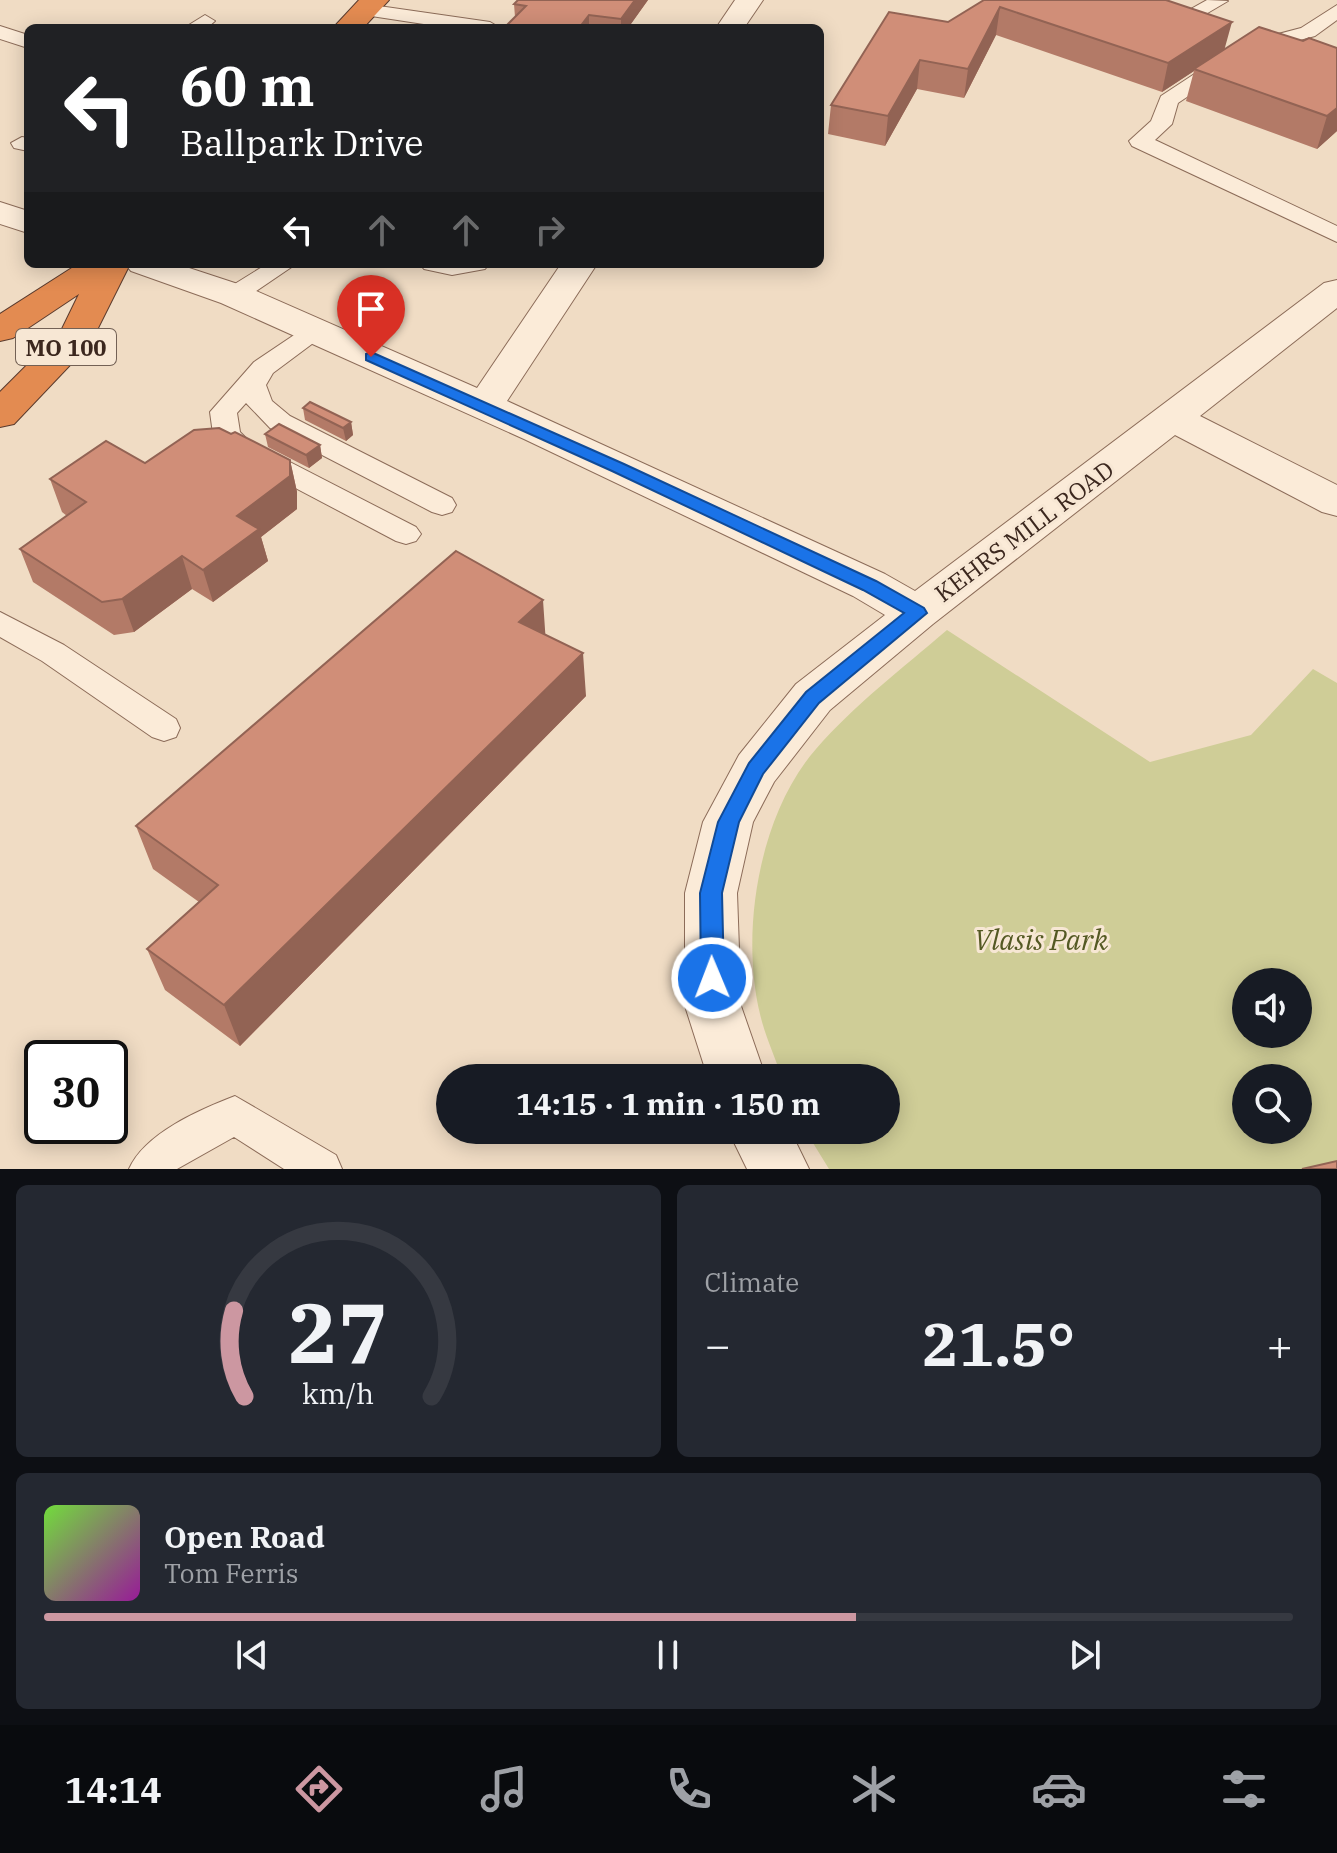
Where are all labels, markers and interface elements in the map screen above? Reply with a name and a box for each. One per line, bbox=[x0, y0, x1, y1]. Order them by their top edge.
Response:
text: 60 m bbox=[180, 49, 315, 121]
icon: left bbox=[48, 56, 152, 160]
text: Ballpark Drive bbox=[180, 119, 424, 166]
icon: left bbox=[276, 208, 320, 252]
icon: ahead bbox=[360, 208, 404, 252]
icon: ahead bbox=[444, 208, 488, 252]
icon: right bbox=[528, 208, 572, 252]
pin bbox=[337, 275, 405, 357]
icon: arrive bbox=[349, 287, 393, 331]
road number: MO 100 bbox=[16, 329, 116, 365]
street label: KEHRS MILL ROAD bbox=[928, 453, 1120, 609]
park label: Vlasis Park bbox=[974, 921, 1108, 958]
position arrow bbox=[670, 936, 754, 1020]
map controls bbox=[1232, 968, 1312, 1144]
button: sound bbox=[1232, 968, 1312, 1048]
speed limit sign: 30 bbox=[24, 1040, 128, 1144]
button: search bbox=[1232, 1064, 1312, 1144]
text: 14:15 · 1 min · 150 m bbox=[516, 1084, 820, 1123]
text: Climate bbox=[705, 1265, 799, 1299]
text: 27 bbox=[288, 1278, 388, 1386]
text: 21.5° bbox=[922, 1304, 1075, 1383]
text: − bbox=[705, 1316, 731, 1373]
text: + bbox=[1267, 1316, 1293, 1373]
text: km/h bbox=[302, 1375, 374, 1412]
text: Open Road bbox=[164, 1517, 325, 1556]
text: Tom Ferris bbox=[164, 1556, 298, 1590]
icon: previous bbox=[230, 1633, 274, 1677]
icon: pause bbox=[646, 1633, 690, 1677]
icon: next bbox=[1063, 1633, 1107, 1677]
icon: directions bbox=[291, 1761, 347, 1817]
icon: music bbox=[476, 1761, 532, 1817]
icon: phone bbox=[661, 1761, 717, 1817]
icon: climate bbox=[846, 1761, 902, 1817]
icon: car bbox=[1031, 1761, 1087, 1817]
icon: filters bbox=[1216, 1761, 1272, 1817]
text: 14:14 bbox=[65, 1766, 162, 1813]

